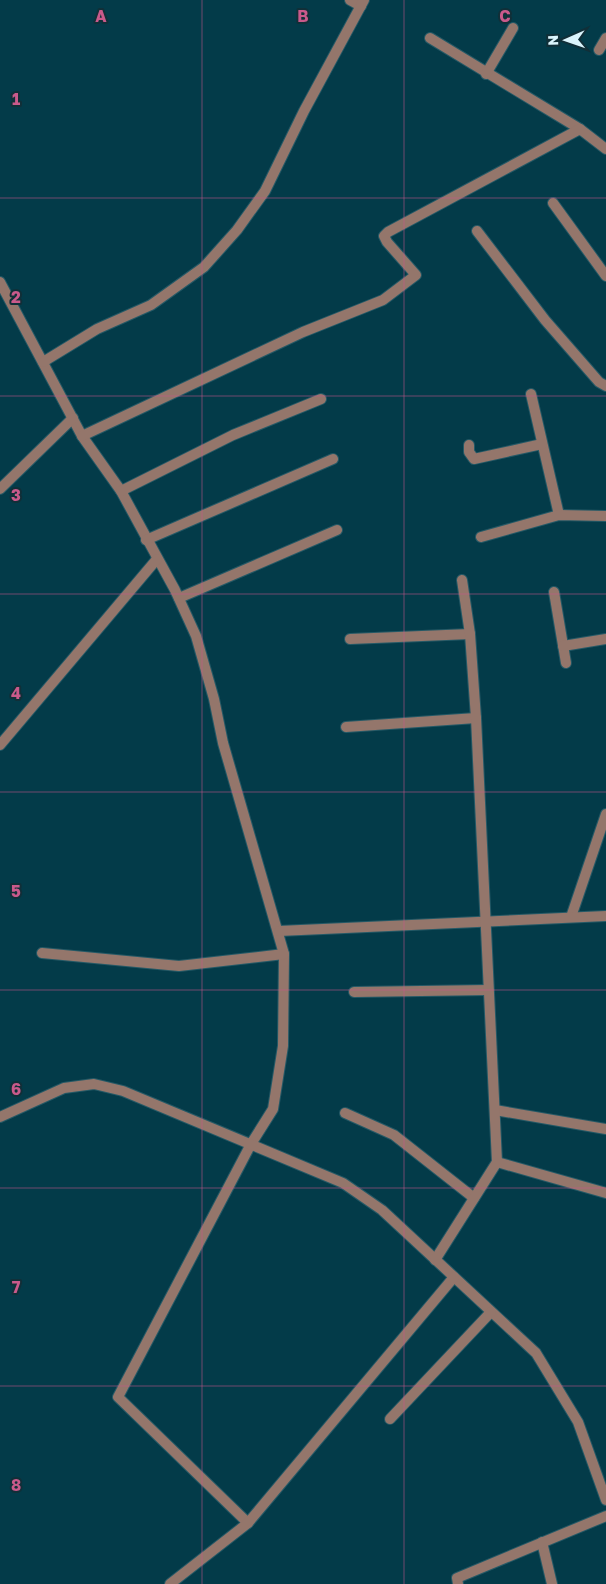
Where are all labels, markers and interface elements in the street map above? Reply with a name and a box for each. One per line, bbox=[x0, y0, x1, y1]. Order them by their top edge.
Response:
text: A bbox=[95, 6, 107, 26]
text: B bbox=[297, 6, 309, 26]
text: C bbox=[499, 6, 511, 26]
north arrow bbox=[541, 15, 591, 65]
text: N bbox=[544, 35, 561, 46]
text: 1 bbox=[12, 89, 20, 109]
text: 2 bbox=[11, 287, 21, 307]
text: 3 bbox=[11, 485, 21, 505]
text: 4 bbox=[11, 683, 21, 703]
text: 5 bbox=[11, 881, 21, 901]
text: 6 bbox=[11, 1079, 21, 1099]
text: 7 bbox=[12, 1277, 21, 1297]
text: 8 bbox=[11, 1475, 21, 1495]

